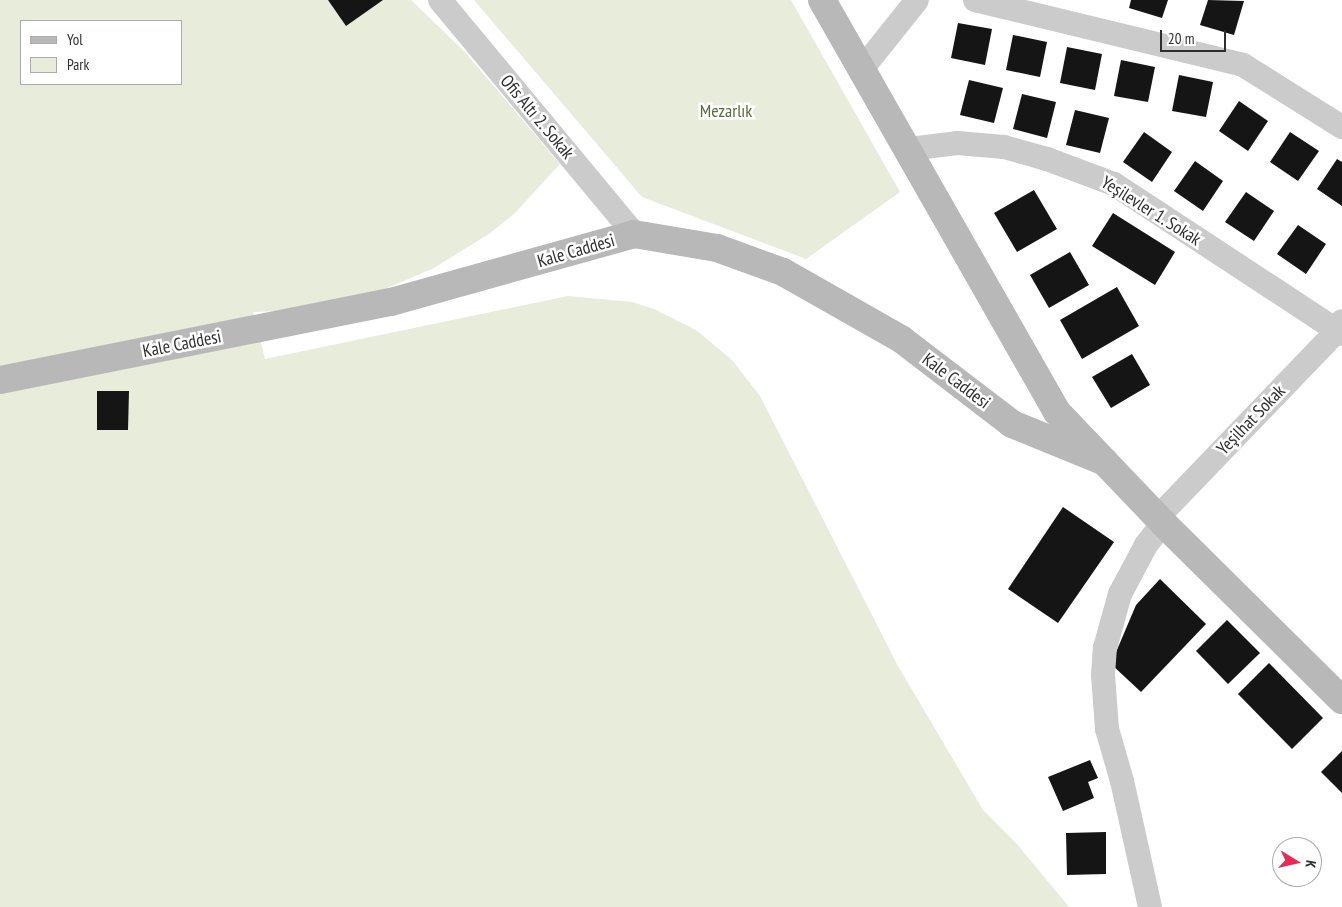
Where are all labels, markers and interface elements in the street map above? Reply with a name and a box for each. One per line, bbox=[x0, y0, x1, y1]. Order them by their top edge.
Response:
legend bbox=[20, 20, 182, 85]
scale bar bbox=[1162, 20, 1228, 52]
text: 20 m bbox=[1168, 29, 1194, 48]
text: Yol bbox=[67, 30, 83, 49]
text: Park bbox=[67, 55, 89, 74]
street label: Ofis Altı 2. Sokak bbox=[495, 70, 579, 164]
park label: Mezarlık bbox=[700, 100, 752, 122]
street label: Yeşilevler 1. Sokak bbox=[1097, 171, 1205, 251]
street label: Kale Caddesi bbox=[535, 230, 617, 272]
street label: Kale Caddesi bbox=[141, 326, 223, 362]
street label: Kale Caddesi bbox=[918, 348, 994, 414]
street label: Yeşilhat Sokak bbox=[1212, 380, 1290, 460]
north arrow bbox=[1272, 837, 1322, 887]
text: K bbox=[1301, 859, 1320, 869]

